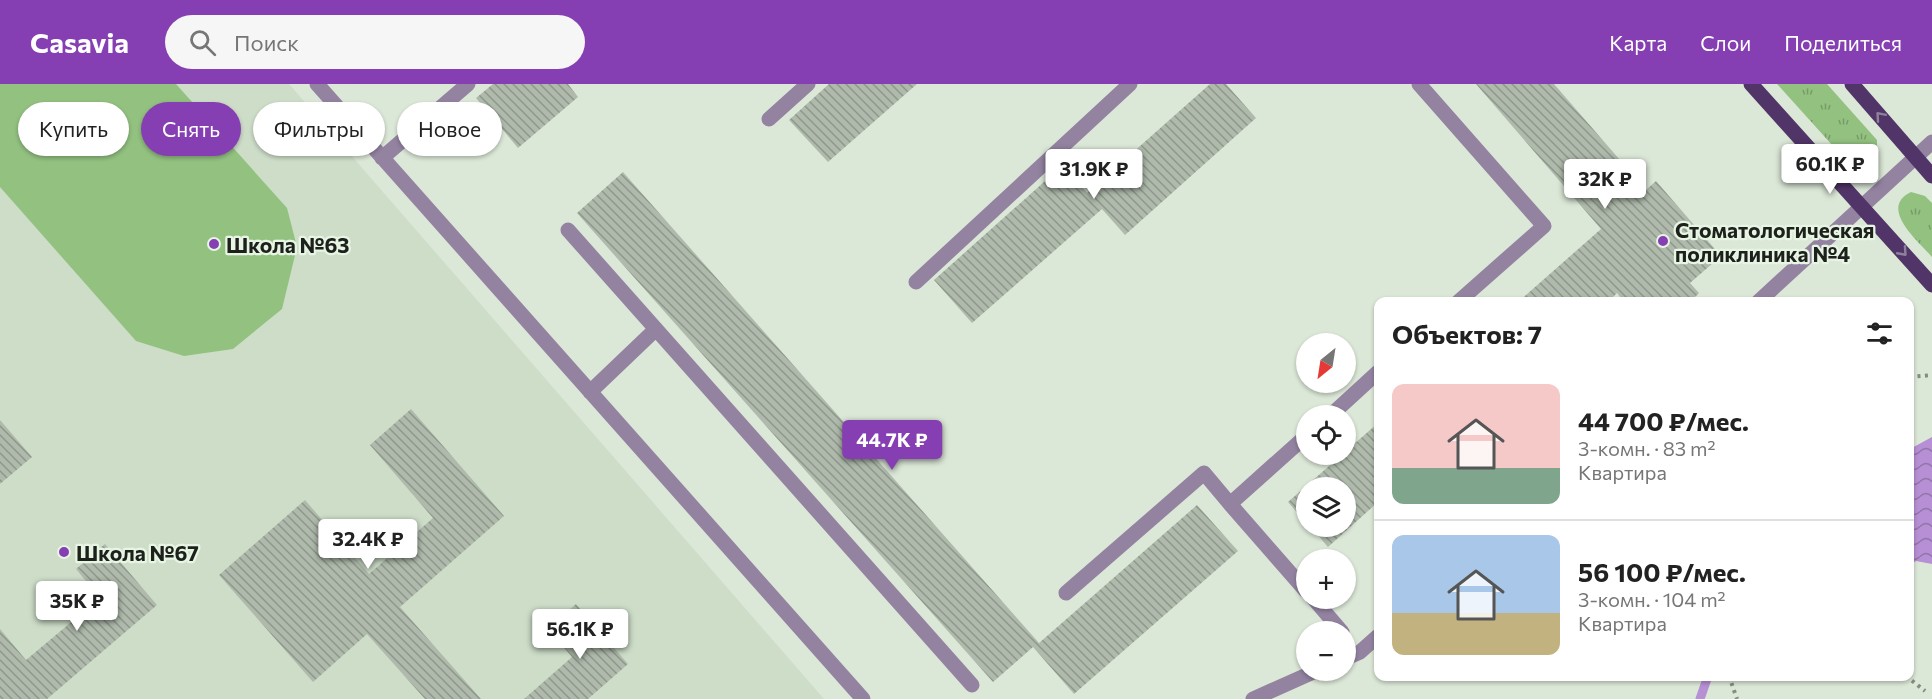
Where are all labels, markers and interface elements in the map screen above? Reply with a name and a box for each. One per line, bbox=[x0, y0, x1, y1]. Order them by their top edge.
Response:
search box bbox=[165, 15, 585, 69]
text: Casavia bbox=[30, 25, 129, 59]
icon: search bbox=[186, 26, 219, 59]
text: Поиск bbox=[234, 29, 299, 56]
text: Карта bbox=[1609, 30, 1667, 55]
text: Слои bbox=[1700, 30, 1751, 55]
text: Поделиться bbox=[1784, 30, 1902, 55]
chip: Купить bbox=[18, 102, 129, 156]
chip: Снять bbox=[141, 102, 241, 156]
chip: Фильтры bbox=[253, 102, 385, 156]
chip: Новое bbox=[397, 102, 502, 156]
one-way arrow bbox=[1876, 112, 1887, 123]
pin: 60.1K ₽ bbox=[1775, 144, 1885, 195]
pin: 31.9K ₽ bbox=[1039, 149, 1149, 200]
text: 60.1K ₽ bbox=[1795, 151, 1865, 175]
text: 31.9K ₽ bbox=[1059, 156, 1129, 180]
pin: 32K ₽ bbox=[1563, 159, 1647, 210]
text: 32K ₽ bbox=[1578, 166, 1632, 190]
place label: Стоматологическая поликлиника №4 bbox=[1675, 217, 1874, 266]
place label: Школа №63 bbox=[226, 232, 350, 257]
marker: Стоматологическая поликлиника №4 bbox=[1656, 234, 1670, 248]
marker: Школа №63 bbox=[207, 237, 221, 251]
one-way arrow bbox=[1896, 246, 1907, 256]
icon: filters bbox=[1863, 317, 1896, 350]
text: Объектов: 7 bbox=[1392, 318, 1542, 349]
north arrow bbox=[1296, 333, 1356, 393]
map controls bbox=[1296, 333, 1356, 681]
button: locate bbox=[1296, 405, 1356, 465]
text: 44 700 ₽/мес. bbox=[1578, 405, 1749, 436]
icon: home bbox=[1440, 408, 1512, 480]
pin: 44.7K ₽ bbox=[837, 420, 947, 471]
text: 44.7K ₽ bbox=[856, 427, 928, 451]
text: 3-комн. · 83 m² bbox=[1578, 436, 1716, 460]
text: Квартира bbox=[1578, 460, 1667, 484]
button: layers bbox=[1296, 477, 1356, 537]
pin: 32.4K ₽ bbox=[313, 519, 423, 570]
text: 32.4K ₽ bbox=[332, 526, 404, 550]
place label: Школа №67 bbox=[76, 540, 199, 565]
marker: Школа №67 bbox=[57, 545, 71, 559]
button: + bbox=[1296, 549, 1356, 609]
text: 56 100 ₽/мес. bbox=[1578, 556, 1746, 587]
icon: home bbox=[1440, 559, 1512, 631]
pin: 35K ₽ bbox=[35, 581, 119, 632]
text: 3-комн. · 104 m² bbox=[1578, 587, 1726, 611]
text: 35K ₽ bbox=[50, 588, 104, 612]
pin: 56.1K ₽ bbox=[525, 609, 635, 660]
text: Квартира bbox=[1578, 611, 1667, 635]
text: 56.1K ₽ bbox=[546, 616, 614, 640]
button: − bbox=[1296, 621, 1356, 681]

